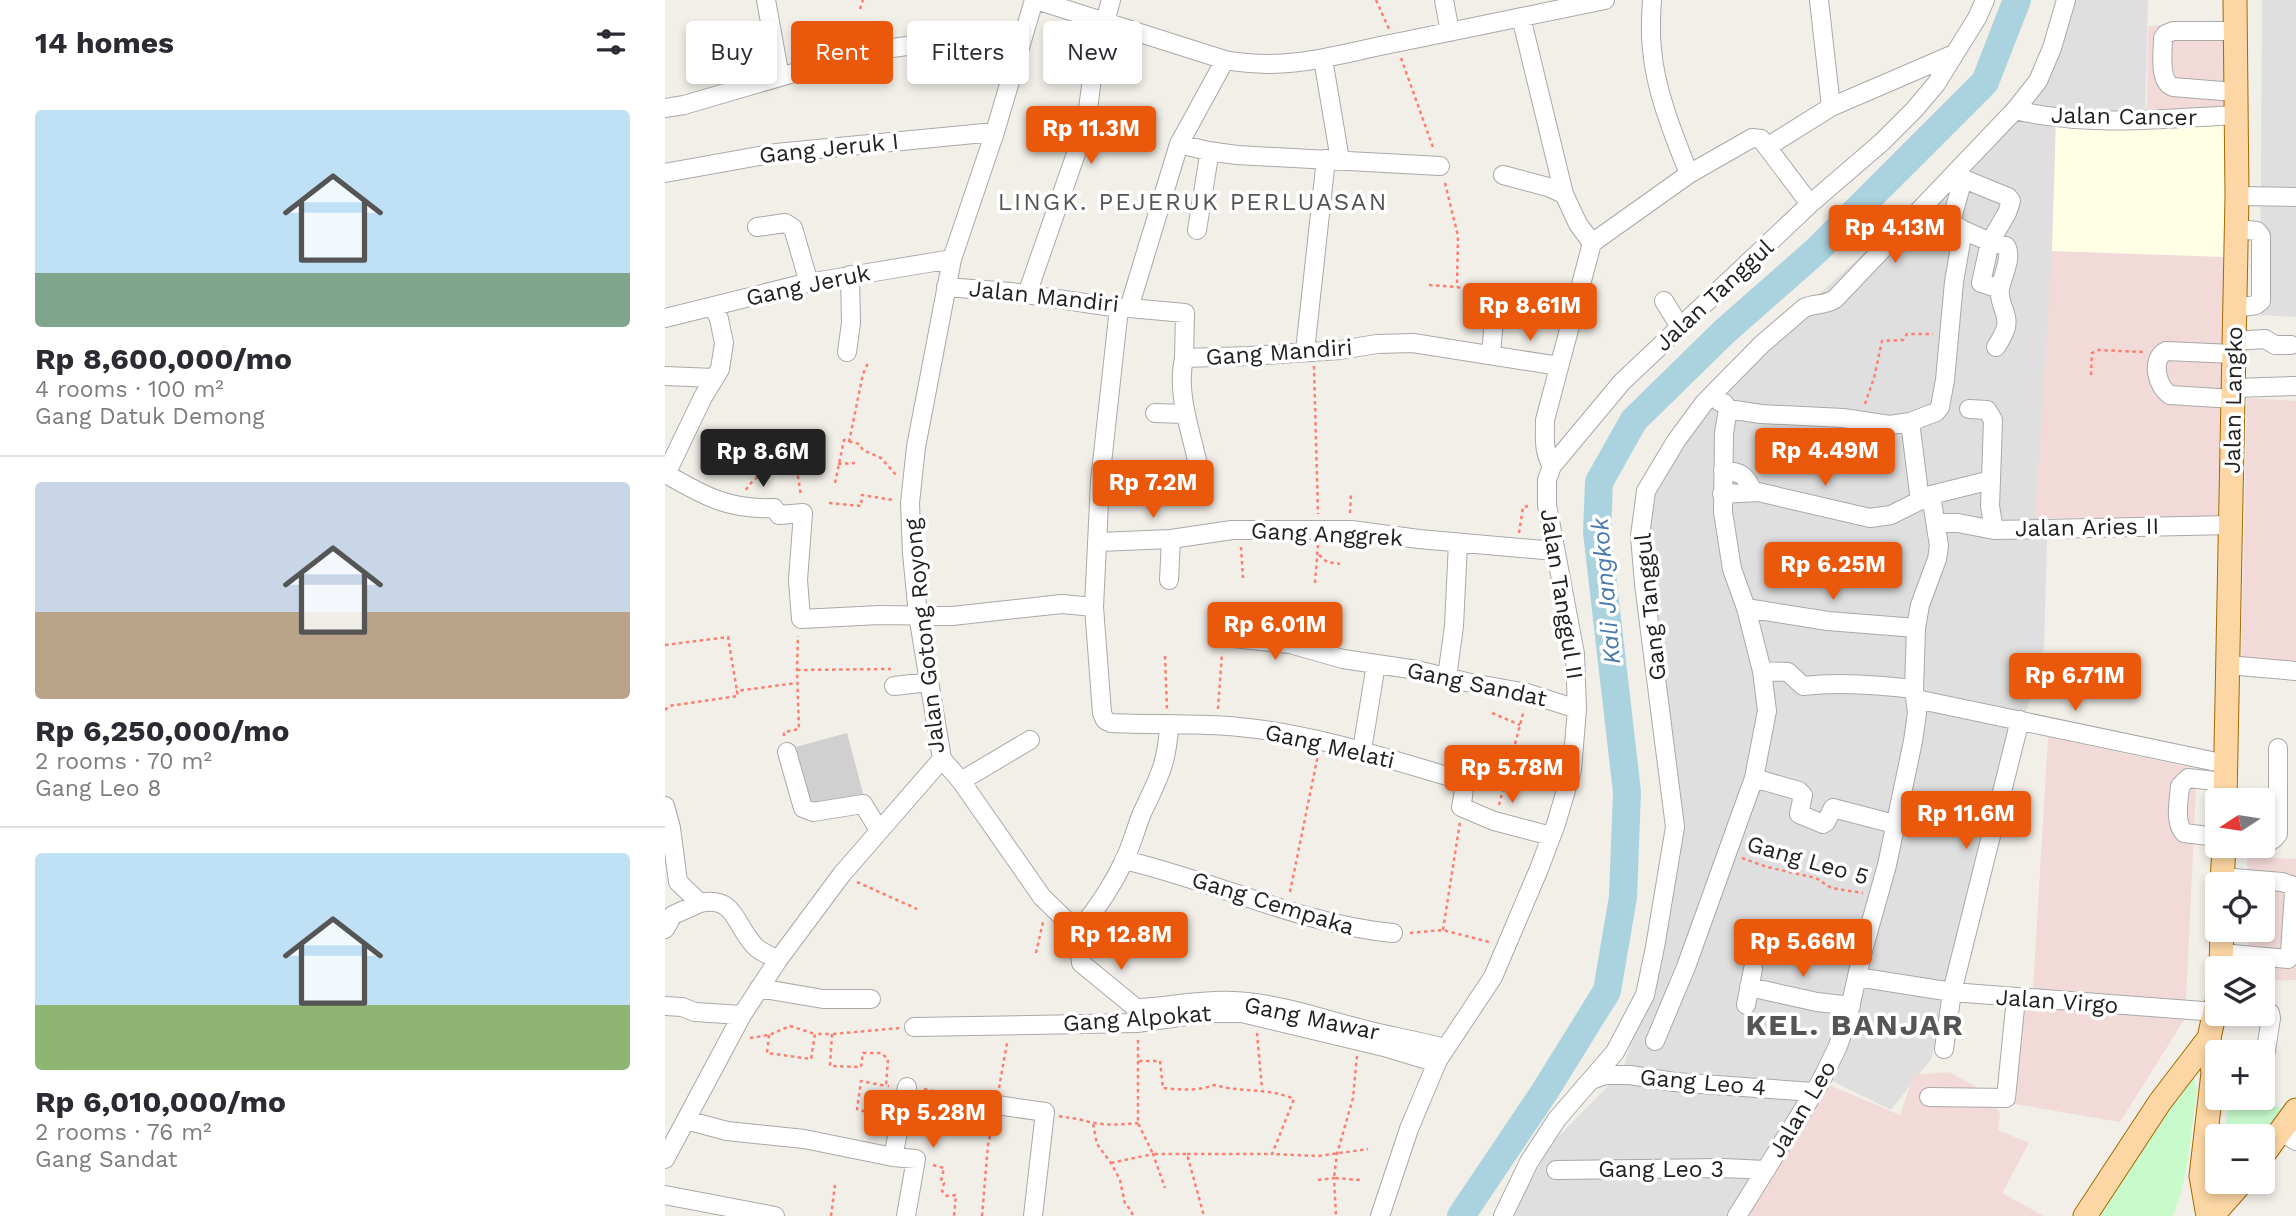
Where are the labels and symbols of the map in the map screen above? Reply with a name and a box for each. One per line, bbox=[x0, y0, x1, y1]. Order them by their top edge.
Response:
street label: Jalan Cancer bbox=[2051, 102, 2197, 131]
pin: Rp 11.3M bbox=[1019, 106, 1163, 166]
street label: Gang Jeruk I bbox=[758, 128, 900, 169]
district label: LINGK. PEJERUK PERLUASAN bbox=[998, 188, 1388, 216]
pin: Rp 4.13M bbox=[1823, 205, 1967, 265]
street label: Jalan Tanggul bbox=[1650, 234, 1779, 357]
street label: Gang Jeruk bbox=[744, 259, 873, 312]
street label: Jalan Mandiri bbox=[968, 275, 1120, 318]
pin: Rp 8.61M bbox=[1458, 284, 1602, 343]
street label: Jalan Langko bbox=[2219, 326, 2248, 474]
street label: Gang Mandiri bbox=[1205, 334, 1353, 371]
pin: Rp 4.49M bbox=[1753, 428, 1897, 488]
pin: Rp 8.6M bbox=[698, 430, 828, 489]
pin: Rp 7.2M bbox=[1088, 461, 1218, 520]
street label: Jalan Tanggul II bbox=[1535, 507, 1588, 681]
street label: Jalan Aries II bbox=[2015, 513, 2159, 542]
street label: Jalan Gotong Royong bbox=[899, 516, 950, 755]
water label: Kali Jangkok bbox=[1586, 516, 1626, 665]
street label: Gang Anggrek bbox=[1250, 517, 1404, 552]
street label: Gang Tanggul bbox=[1629, 532, 1672, 682]
pin: Rp 6.25M bbox=[1761, 542, 1905, 602]
pin: Rp 6.01M bbox=[1203, 602, 1347, 662]
pin: Rp 6.71M bbox=[2003, 654, 2147, 713]
street label: Gang Sandat bbox=[1404, 656, 1550, 713]
street label: Gang Melati bbox=[1263, 718, 1397, 774]
pin: Rp 5.78M bbox=[1440, 746, 1584, 805]
north arrow bbox=[2205, 788, 2275, 858]
pin: Rp 11.6M bbox=[1894, 792, 2038, 851]
street label: Gang Leo 5 bbox=[1744, 830, 1872, 891]
street label: Gang Cempaka bbox=[1188, 866, 1357, 941]
pin: Rp 12.8M bbox=[1049, 912, 1193, 972]
pin: Rp 5.66M bbox=[1731, 920, 1875, 979]
street label: Jalan Virgo bbox=[1995, 984, 2119, 1019]
street label: Gang Mawar bbox=[1242, 991, 1382, 1046]
street label: Gang Alpokat bbox=[1062, 1000, 1212, 1037]
district label: KEL. BANJAR bbox=[1745, 1007, 1965, 1042]
street label: Jalan Leo bbox=[1763, 1056, 1842, 1163]
street label: Gang Leo 4 bbox=[1639, 1064, 1767, 1101]
pin: Rp 5.28M bbox=[861, 1090, 1005, 1150]
street label: Gang Leo 3 bbox=[1598, 1156, 1724, 1183]

